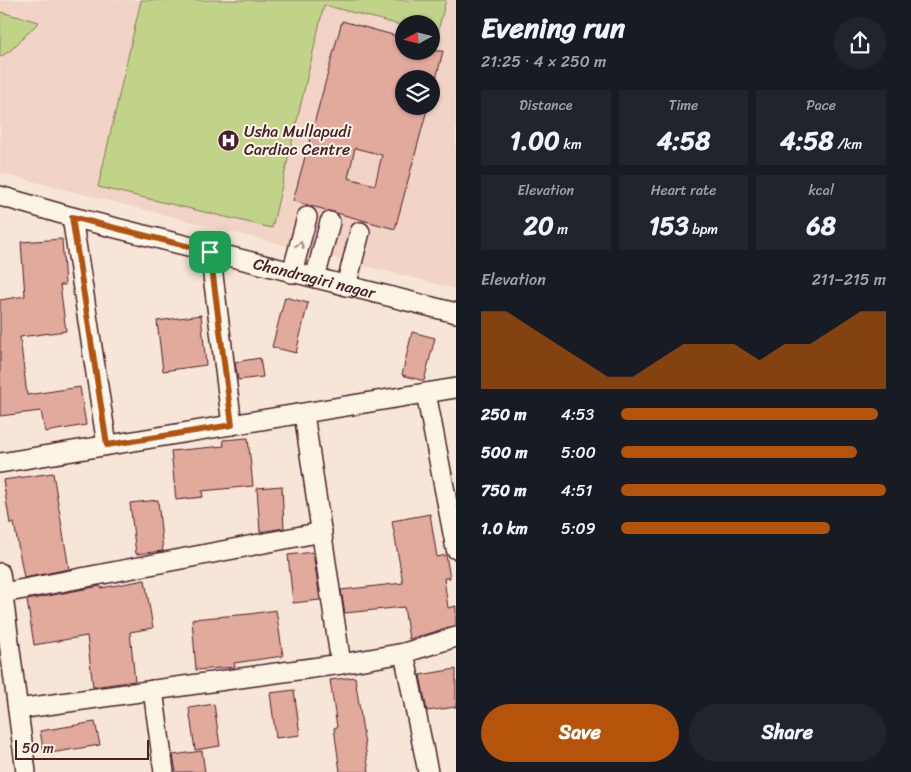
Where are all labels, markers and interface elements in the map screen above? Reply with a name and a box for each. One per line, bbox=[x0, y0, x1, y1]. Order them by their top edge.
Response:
text: Evening run bbox=[481, 3, 625, 52]
north arrow bbox=[395, 15, 440, 60]
map controls bbox=[395, 15, 440, 115]
button: share bbox=[834, 17, 886, 69]
text: 21:25 · 4 × 250 m bbox=[481, 47, 606, 76]
button: layers bbox=[395, 70, 440, 115]
text: Distance bbox=[519, 93, 572, 118]
text: Time bbox=[669, 93, 698, 118]
text: Pace bbox=[806, 93, 836, 118]
place label: Usha Mullapudi Cardiac Centre bbox=[244, 117, 352, 164]
text: 1.00 bbox=[510, 118, 560, 163]
text: 4:58 bbox=[657, 118, 710, 163]
text: 4:58 bbox=[780, 118, 834, 163]
hospital icon: Usha Mullapudi Cardiac Centre bbox=[216, 128, 240, 152]
text: km bbox=[560, 132, 582, 157]
text: /km bbox=[834, 132, 862, 157]
text: Elevation bbox=[517, 178, 574, 203]
text: Heart rate bbox=[651, 178, 716, 203]
text: kcal bbox=[808, 178, 834, 203]
text: 20 bbox=[524, 203, 554, 248]
text: 153 bbox=[649, 203, 689, 248]
text: 68 bbox=[807, 203, 836, 248]
text: m bbox=[554, 217, 568, 242]
text: bpm bbox=[689, 217, 718, 242]
pin bbox=[189, 231, 231, 273]
icon: arrive bbox=[196, 238, 224, 266]
one-way arrow bbox=[294, 241, 304, 249]
street label: Chandragiri nagar bbox=[250, 249, 380, 308]
text: Elevation bbox=[481, 265, 546, 294]
text: 211–215 m bbox=[812, 265, 886, 294]
text: 250 m bbox=[481, 400, 527, 429]
text: 4:53 bbox=[561, 400, 594, 429]
text: 500 m bbox=[481, 438, 527, 467]
text: 5:00 bbox=[561, 438, 596, 467]
text: 750 m bbox=[481, 476, 526, 505]
text: 4:51 bbox=[561, 476, 592, 505]
text: 1.0 km bbox=[481, 514, 528, 543]
text: 5:09 bbox=[561, 514, 596, 543]
button: Save bbox=[481, 704, 679, 762]
button: Share bbox=[689, 704, 886, 762]
text: 50 m bbox=[22, 736, 54, 761]
scale bar bbox=[15, 737, 149, 760]

